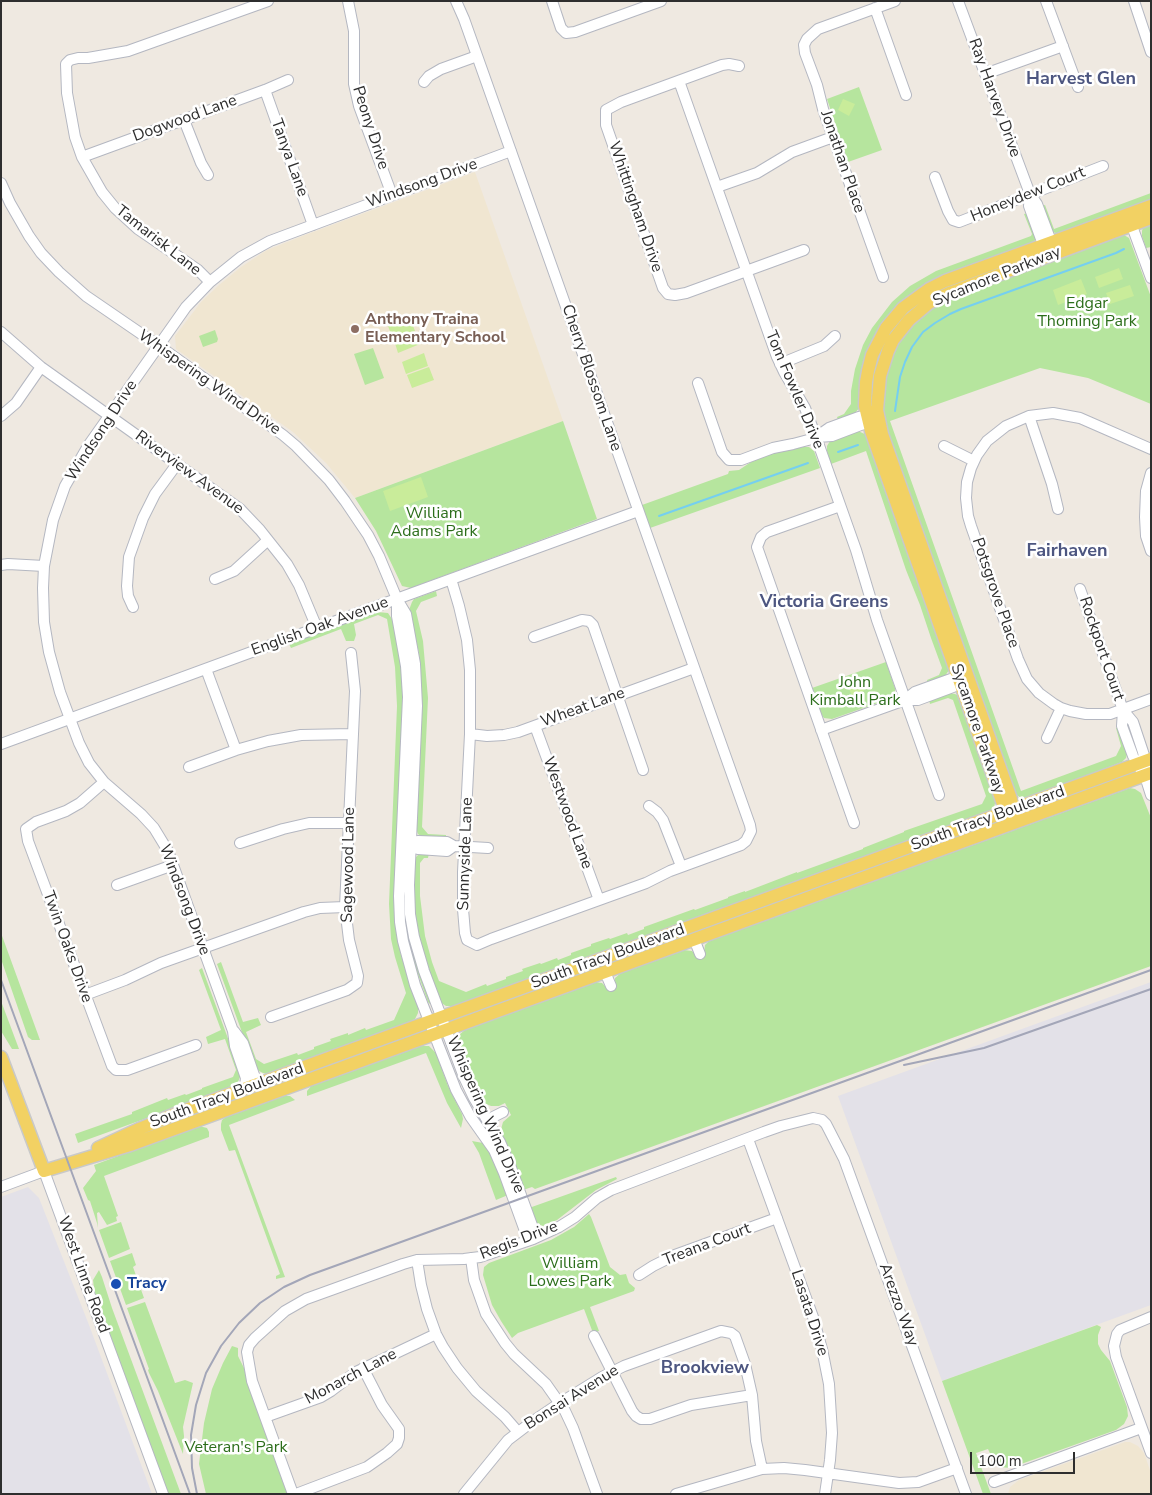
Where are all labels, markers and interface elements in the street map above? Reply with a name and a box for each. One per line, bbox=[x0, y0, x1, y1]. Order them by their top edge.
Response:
street label: Ray Harvey Drive bbox=[964, 36, 1024, 160]
district label: Harvest Glen bbox=[1026, 69, 1136, 91]
street label: Peony Drive bbox=[348, 84, 392, 172]
street label: Dogwood Lane bbox=[130, 91, 240, 147]
street label: Jonathan Place bbox=[815, 108, 869, 216]
street label: Tanya Lane bbox=[266, 117, 312, 199]
street label: Whittingham Drive bbox=[604, 139, 666, 275]
street label: Windsong Drive bbox=[364, 155, 480, 213]
street label: Honeydew Court bbox=[968, 163, 1088, 227]
street label: Tamarisk Lane bbox=[111, 202, 205, 280]
street label: Sycamore Parkway bbox=[930, 243, 1064, 311]
park label: Edgar Thoming Park bbox=[1037, 294, 1137, 332]
street label: Cherry Blossom Lane bbox=[557, 302, 625, 454]
place label: Anthony Traina Elementary School bbox=[365, 310, 505, 348]
marker: Anthony Traina Elementary School bbox=[349, 323, 361, 335]
street label: Whispering Wind Drive bbox=[134, 326, 284, 440]
street label: Tom Fowler Drive bbox=[760, 328, 828, 452]
street label: Windsong Drive bbox=[62, 377, 142, 485]
street label: Riverview Avenue bbox=[131, 427, 247, 519]
park label: William Adams Park bbox=[391, 504, 477, 542]
street label: Potsgrove Place bbox=[967, 535, 1023, 651]
district label: Fairhaven bbox=[1026, 541, 1108, 563]
district label: Victoria Greens bbox=[760, 592, 888, 614]
street label: English Oak Avenue bbox=[249, 593, 391, 661]
street label: Rockport Court bbox=[1074, 594, 1128, 704]
street label: Sycamore Parkway bbox=[946, 662, 1008, 796]
park label: John Kimball Park bbox=[810, 673, 900, 711]
street label: Wheat Lane bbox=[538, 684, 628, 732]
street label: Westwood Lane bbox=[538, 754, 596, 872]
street label: South Tracy Boulevard bbox=[909, 782, 1067, 856]
street label: Sunnyside Lane bbox=[454, 797, 478, 911]
street label: Sagewood Lane bbox=[338, 807, 360, 923]
street label: Windsong Drive bbox=[154, 842, 214, 958]
street label: Twin Oaks Drive bbox=[38, 889, 96, 1005]
street label: South Tracy Boulevard bbox=[529, 920, 687, 994]
street label: Whispering Wind Drive bbox=[442, 1034, 528, 1196]
street label: South Tracy Boulevard bbox=[148, 1059, 306, 1133]
street label: West Linne Road bbox=[53, 1214, 113, 1336]
street label: Regis Drive bbox=[477, 1217, 561, 1265]
street label: Treana Court bbox=[660, 1219, 754, 1271]
park label: William Lowes Park bbox=[529, 1254, 611, 1292]
street label: Arezzo Way bbox=[874, 1261, 922, 1349]
street label: Lasata Drive bbox=[786, 1267, 832, 1359]
place label: Tracy bbox=[127, 1274, 167, 1294]
marker: Tracy bbox=[109, 1277, 123, 1291]
street label: Monarch Lane bbox=[302, 1345, 400, 1409]
district label: Brookview bbox=[661, 1358, 749, 1380]
street label: Bonsai Avenue bbox=[521, 1361, 623, 1435]
park label: Veteran's Park bbox=[184, 1438, 288, 1458]
scale bar bbox=[972, 1442, 1077, 1474]
text: 100 m bbox=[978, 1451, 1022, 1471]

